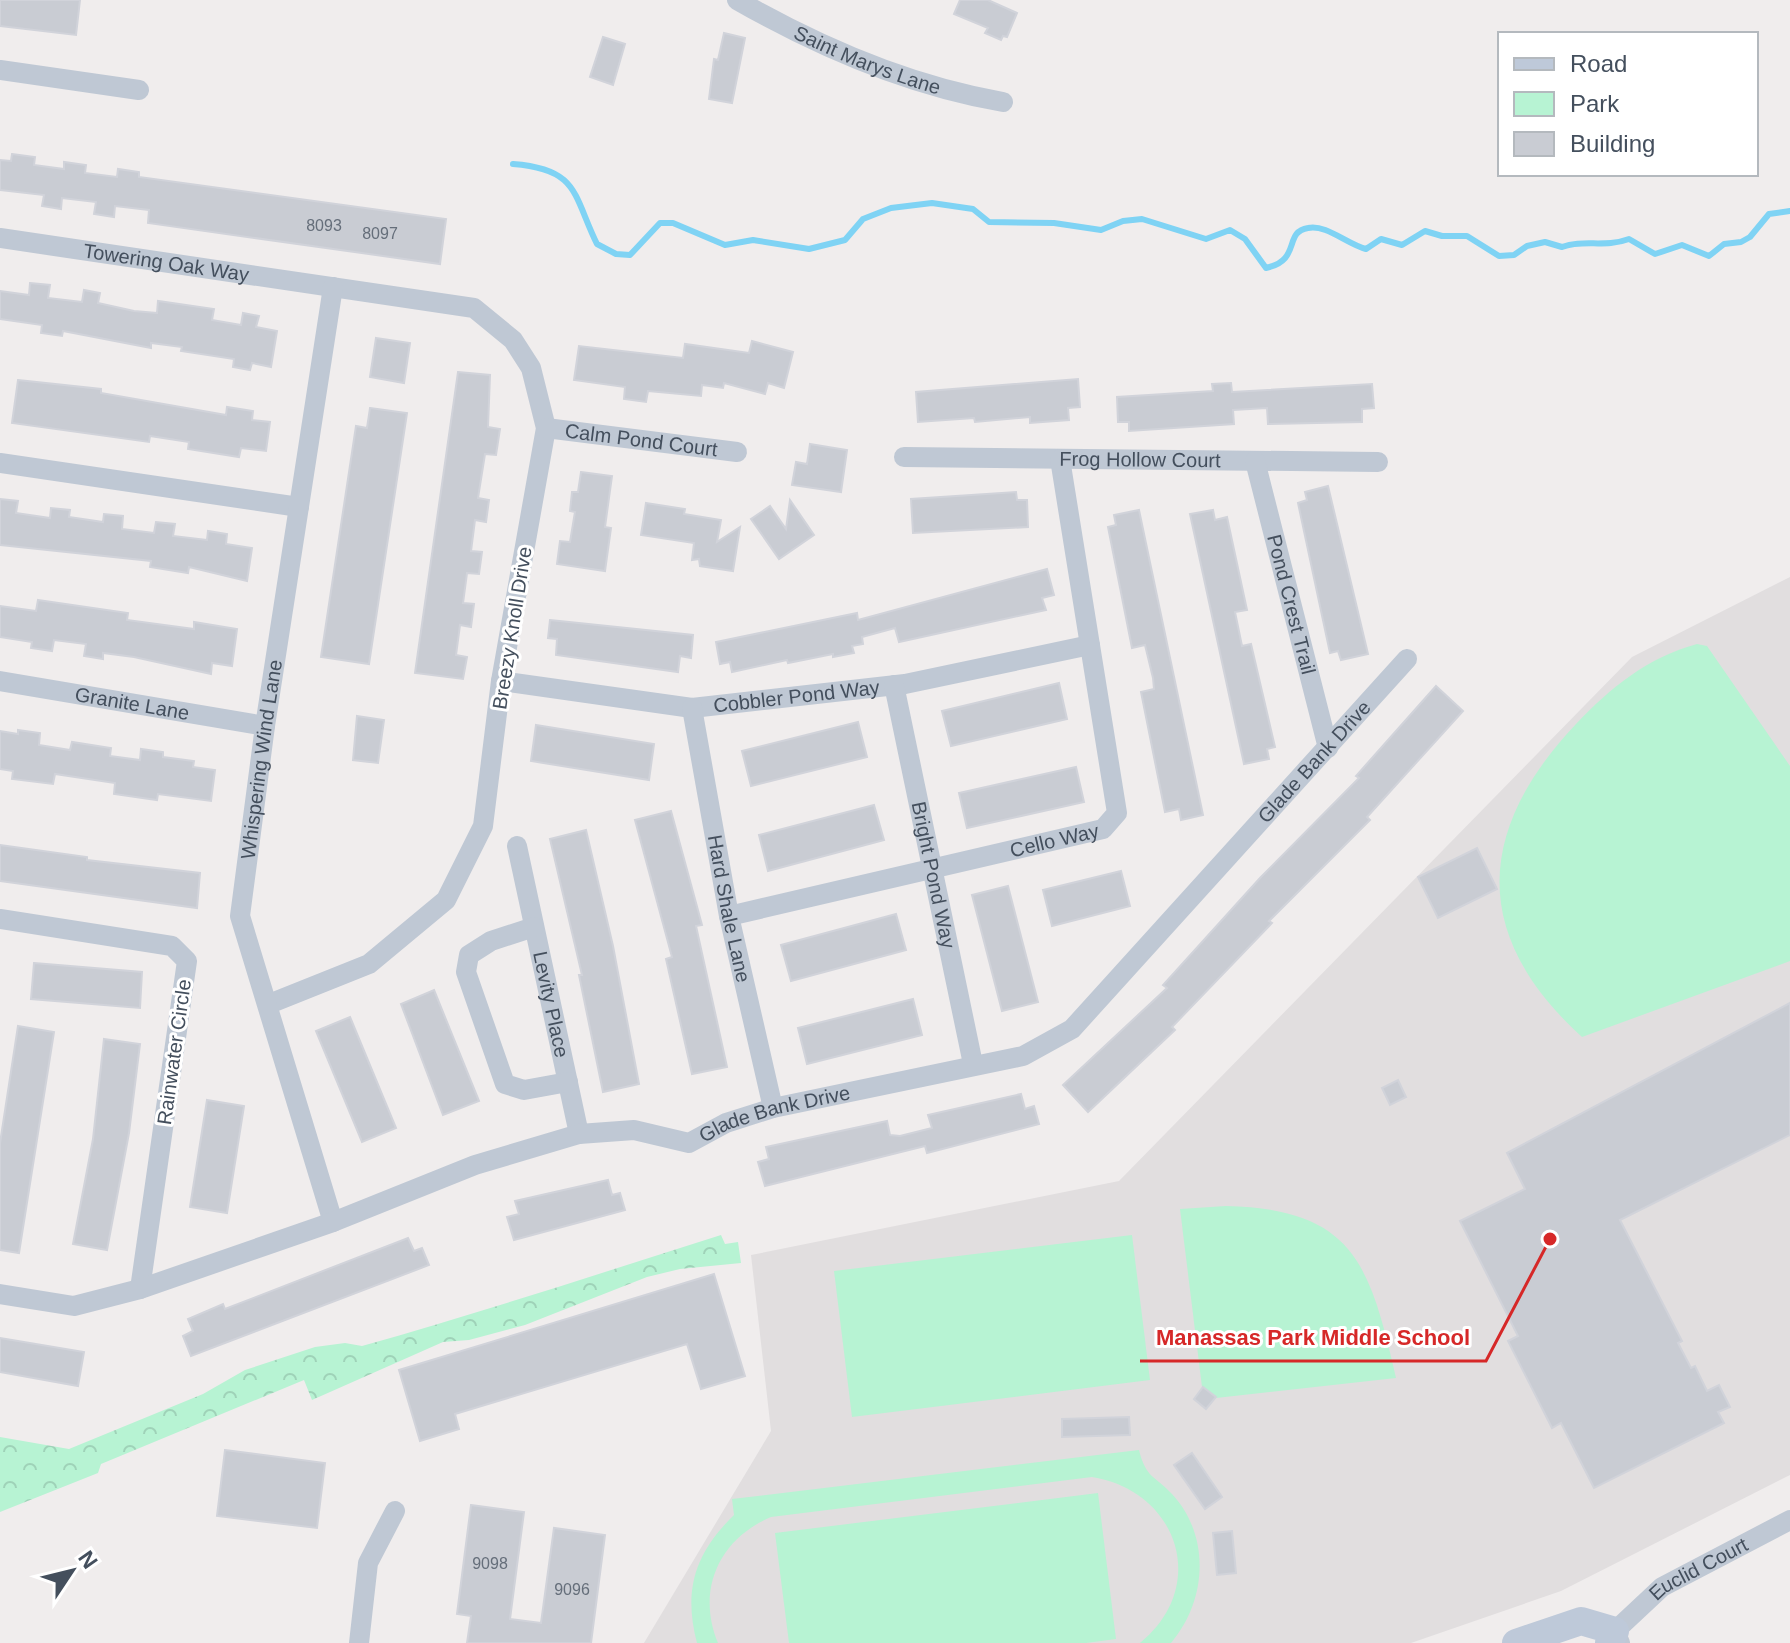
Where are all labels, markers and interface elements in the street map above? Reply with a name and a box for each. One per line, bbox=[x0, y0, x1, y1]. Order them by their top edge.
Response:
street label: Saint Marys Lane bbox=[791, 21, 943, 98]
legend bbox=[1498, 32, 1758, 176]
text: Road bbox=[1570, 50, 1627, 77]
text: Park bbox=[1570, 90, 1620, 117]
text: Building bbox=[1570, 130, 1655, 157]
house number: 8093 bbox=[306, 217, 342, 234]
house number: 8097 bbox=[362, 225, 398, 242]
street label: Towering Oak Way bbox=[82, 239, 250, 286]
street label: Calm Pond Court bbox=[564, 419, 719, 461]
street label: Frog Hollow Court bbox=[1059, 448, 1221, 471]
street label: Pond Crest Trail bbox=[1263, 532, 1320, 677]
street label: Breezy Knoll Drive bbox=[488, 545, 536, 711]
street label: Whispering Wind Lane bbox=[237, 658, 286, 860]
street label: Cobbler Pond Way bbox=[712, 676, 881, 717]
street label: Granite Lane bbox=[73, 683, 191, 724]
street label: Glade Bank Drive bbox=[1253, 696, 1375, 827]
street label: Bright Pond Way bbox=[908, 800, 960, 950]
street label: Cello Way bbox=[1008, 819, 1101, 861]
street label: Hard Shale Lane bbox=[704, 833, 755, 985]
street label: Levity Place bbox=[529, 949, 573, 1059]
street label: Rainwater Circle bbox=[153, 978, 195, 1126]
street label: Glade Bank Drive bbox=[695, 1081, 852, 1147]
callout: Manassas Park Middle School bbox=[1140, 1315, 1486, 1361]
text: Manassas Park Middle School bbox=[1156, 1325, 1470, 1350]
north arrow bbox=[32, 1531, 112, 1611]
street label: Euclid Court bbox=[1644, 1533, 1752, 1605]
text: N bbox=[73, 1546, 103, 1573]
house number: 9098 bbox=[472, 1555, 508, 1572]
house number: 9096 bbox=[554, 1581, 590, 1598]

